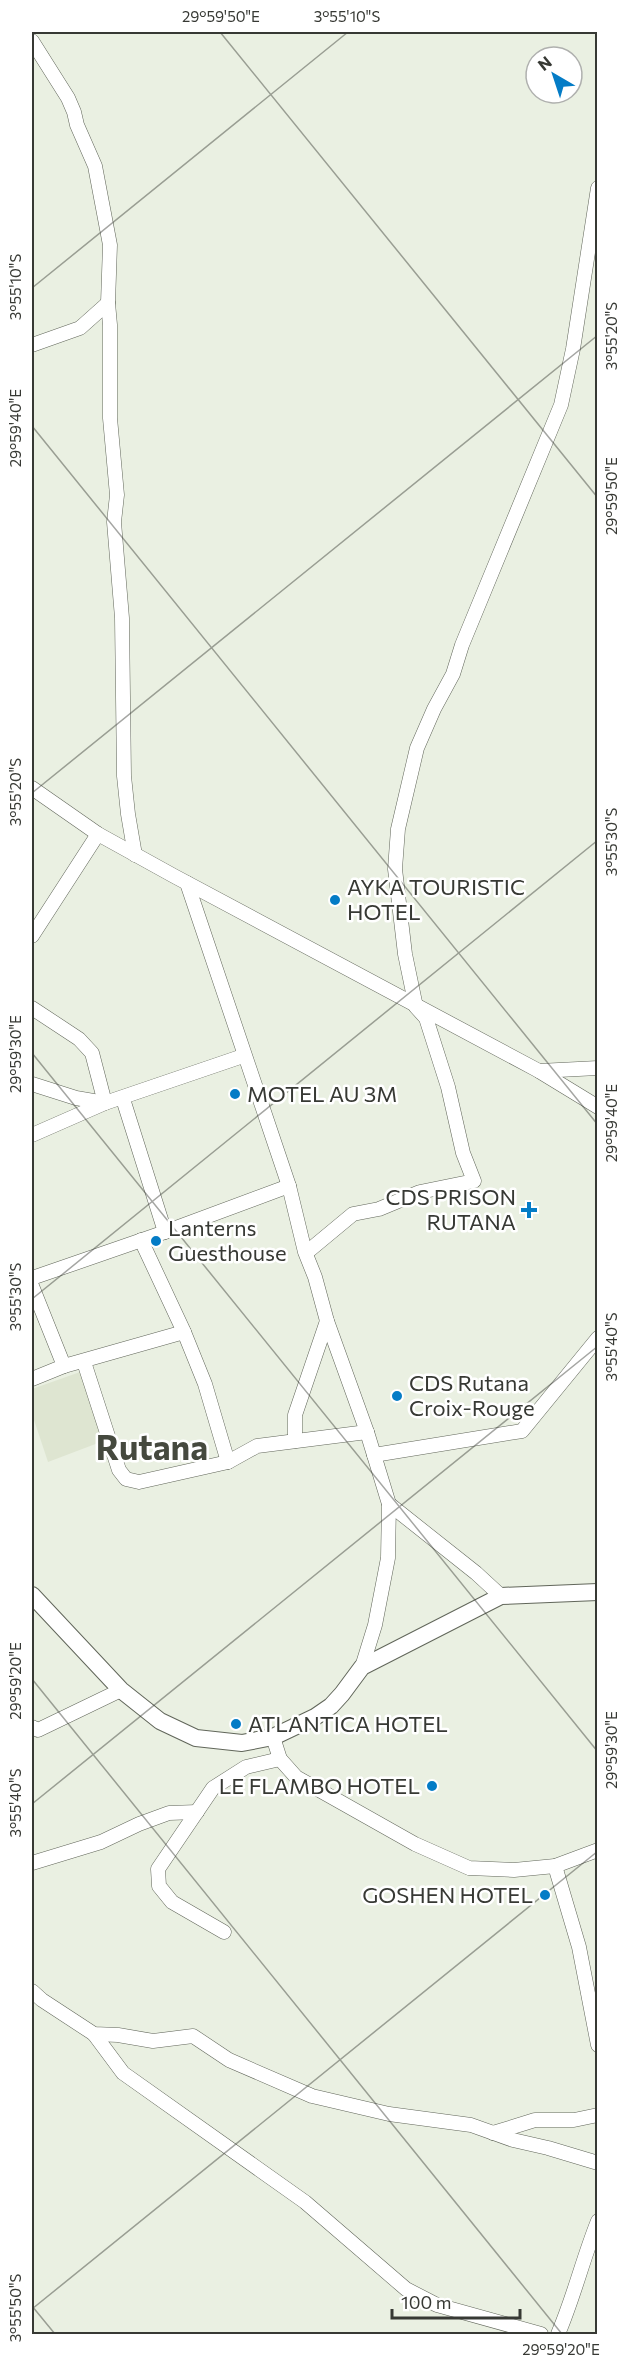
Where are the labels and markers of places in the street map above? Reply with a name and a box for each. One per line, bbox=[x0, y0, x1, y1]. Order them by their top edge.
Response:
place label: AYKA TOURISTIC HOTEL bbox=[347, 873, 525, 925]
marker: AYKA TOURISTIC HOTEL bbox=[328, 893, 342, 907]
place label: MOTEL AU 3M bbox=[247, 1080, 397, 1107]
marker: MOTEL AU 3M bbox=[228, 1087, 242, 1101]
place label: CDS PRISON RUTANA bbox=[385, 1183, 516, 1235]
marker: CDS PRISON RUTANA bbox=[520, 1201, 538, 1219]
place label: Lanterns Guesthouse bbox=[168, 1214, 287, 1266]
marker: Lanterns Guesthouse bbox=[149, 1234, 163, 1248]
place label: CDS Rutana Croix-Rouge bbox=[409, 1369, 535, 1421]
marker: CDS Rutana Croix-Rouge bbox=[390, 1389, 404, 1403]
place label: ATLANTICA HOTEL bbox=[248, 1710, 448, 1737]
marker: ATLANTICA HOTEL bbox=[229, 1717, 243, 1731]
place label: LE FLAMBO HOTEL bbox=[219, 1772, 420, 1799]
marker: LE FLAMBO HOTEL bbox=[425, 1779, 439, 1793]
place label: GOSHEN HOTEL bbox=[362, 1881, 533, 1908]
marker: GOSHEN HOTEL bbox=[538, 1888, 552, 1902]

